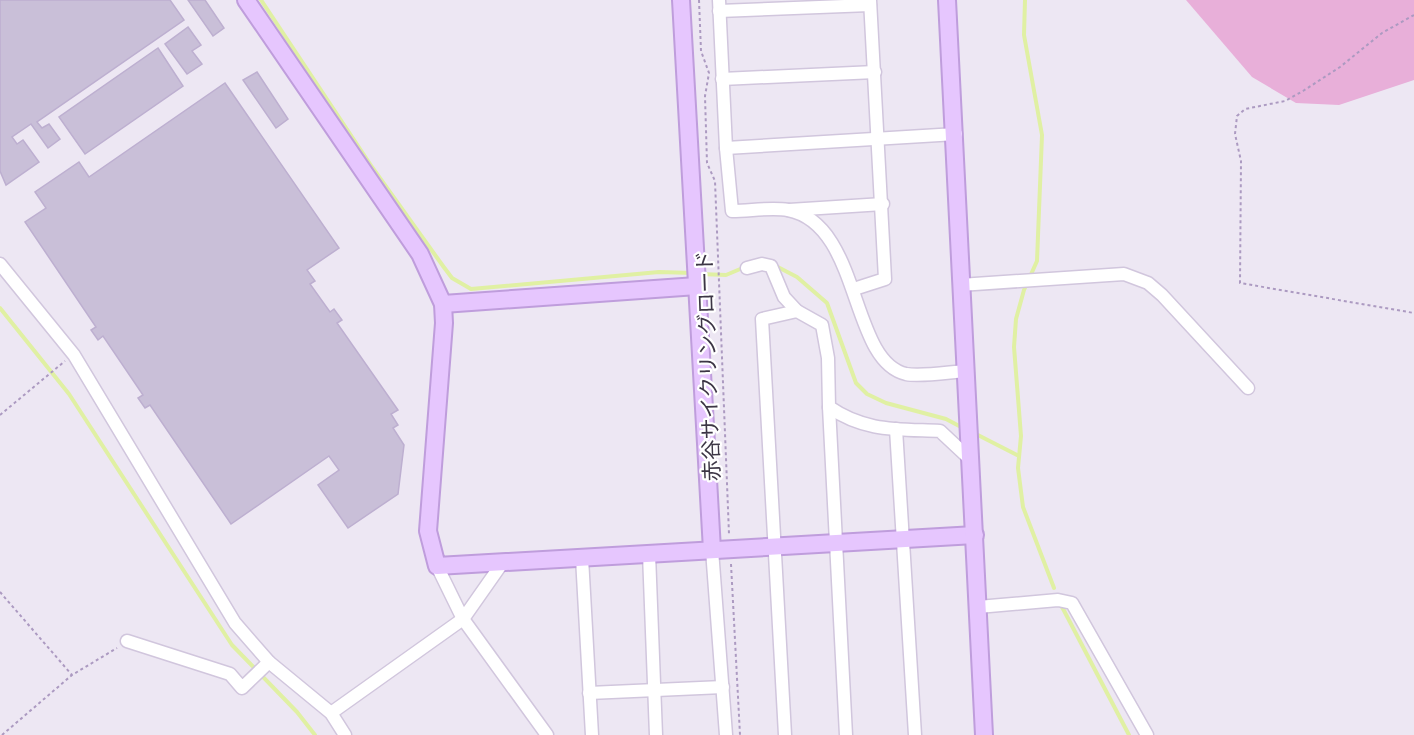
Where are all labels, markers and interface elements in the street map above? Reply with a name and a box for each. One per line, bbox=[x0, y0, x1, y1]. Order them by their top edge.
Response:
street label: 赤谷サイクリングロード bbox=[692, 250, 724, 482]

